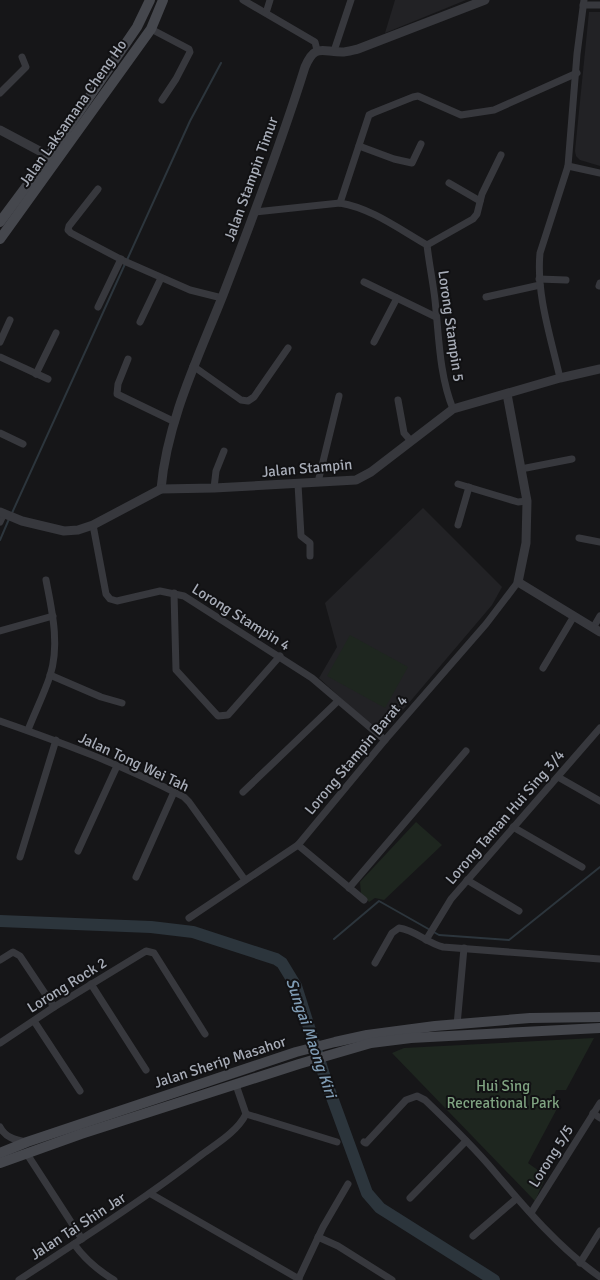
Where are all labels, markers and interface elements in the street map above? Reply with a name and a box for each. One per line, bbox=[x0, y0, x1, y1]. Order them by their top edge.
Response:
street label: Jalan Laksamana Cheng Ho bbox=[15, 36, 131, 190]
street label: Jalan Stampin Timur bbox=[220, 114, 282, 244]
street label: Lorong Stampin 5 bbox=[434, 269, 468, 383]
street label: Jalan Stampin bbox=[261, 455, 353, 481]
street label: Lorong Stampin 4 bbox=[189, 580, 293, 654]
street label: Lorong Stampin Barat 4 bbox=[301, 692, 411, 818]
street label: Jalan Tong Wei Tah bbox=[76, 729, 192, 795]
street label: Lorong Taman Hui Sing 3/4 bbox=[442, 746, 568, 888]
street label: Lorong Rock 2 bbox=[24, 953, 110, 1017]
water label: Sungai Maong Kiri bbox=[281, 976, 341, 1102]
street label: Jalan Sherip Masahor bbox=[152, 1032, 289, 1092]
park label: Hui Sing Recreational Park bbox=[446, 1077, 560, 1112]
street label: Lorong 5/5 bbox=[525, 1121, 577, 1191]
street label: Jalan Tai Shin Jar bbox=[27, 1188, 130, 1264]

